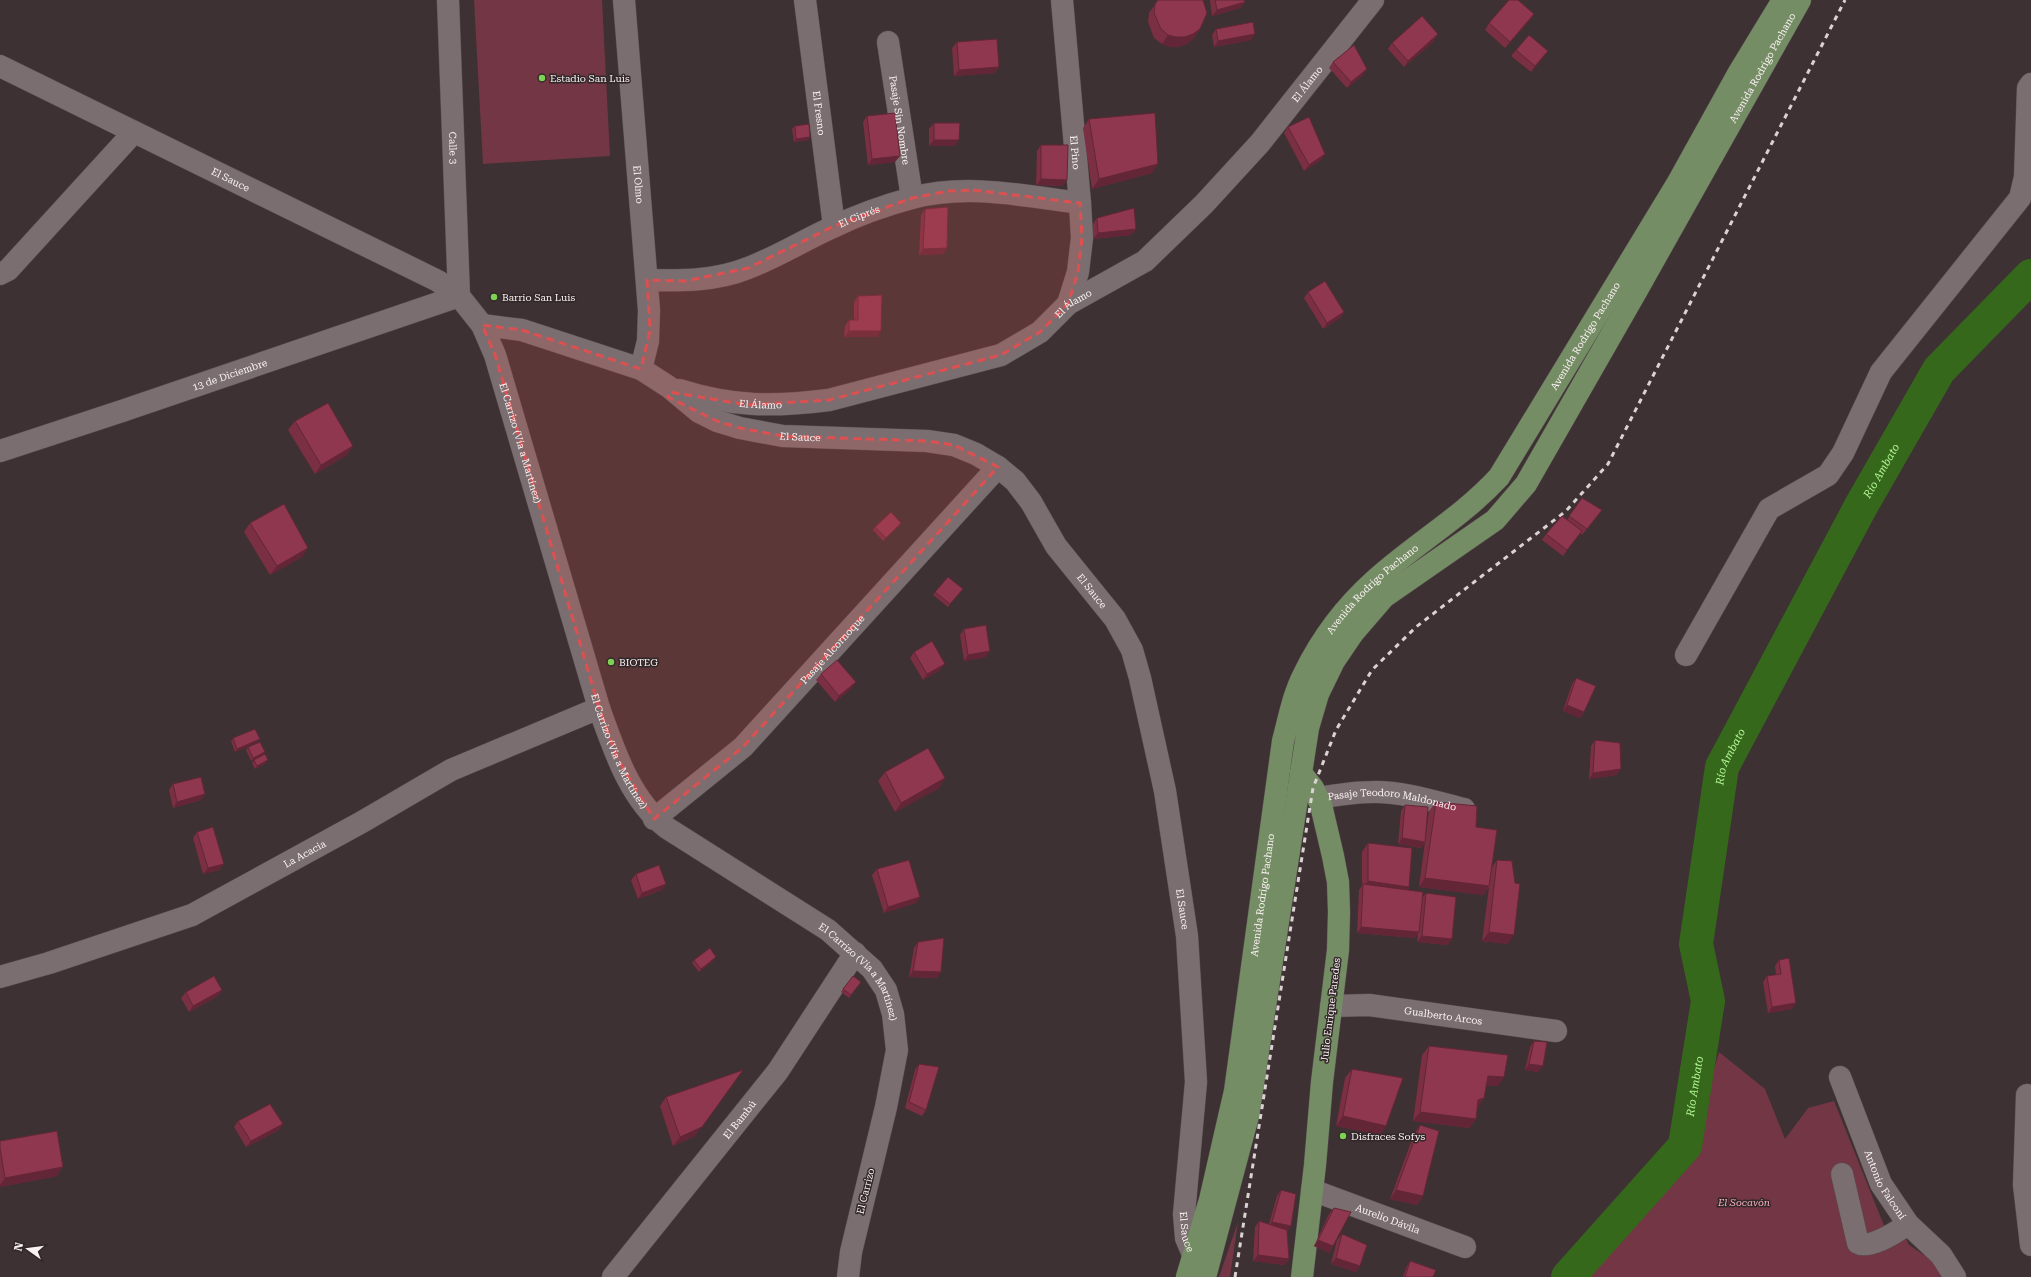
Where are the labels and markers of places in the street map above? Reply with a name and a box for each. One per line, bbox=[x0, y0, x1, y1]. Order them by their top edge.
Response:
marker: Estadio San Luis bbox=[537, 73, 547, 83]
place label: Estadio San Luis bbox=[550, 73, 630, 84]
marker: Barrio San Luis bbox=[489, 292, 499, 302]
place label: Barrio San Luis bbox=[502, 292, 575, 303]
marker: BIOTEG bbox=[606, 657, 616, 667]
place label: BIOTEG bbox=[619, 657, 658, 668]
marker: Disfraces Sofys bbox=[1338, 1131, 1348, 1141]
place label: Disfraces Sofys bbox=[1351, 1131, 1426, 1142]

